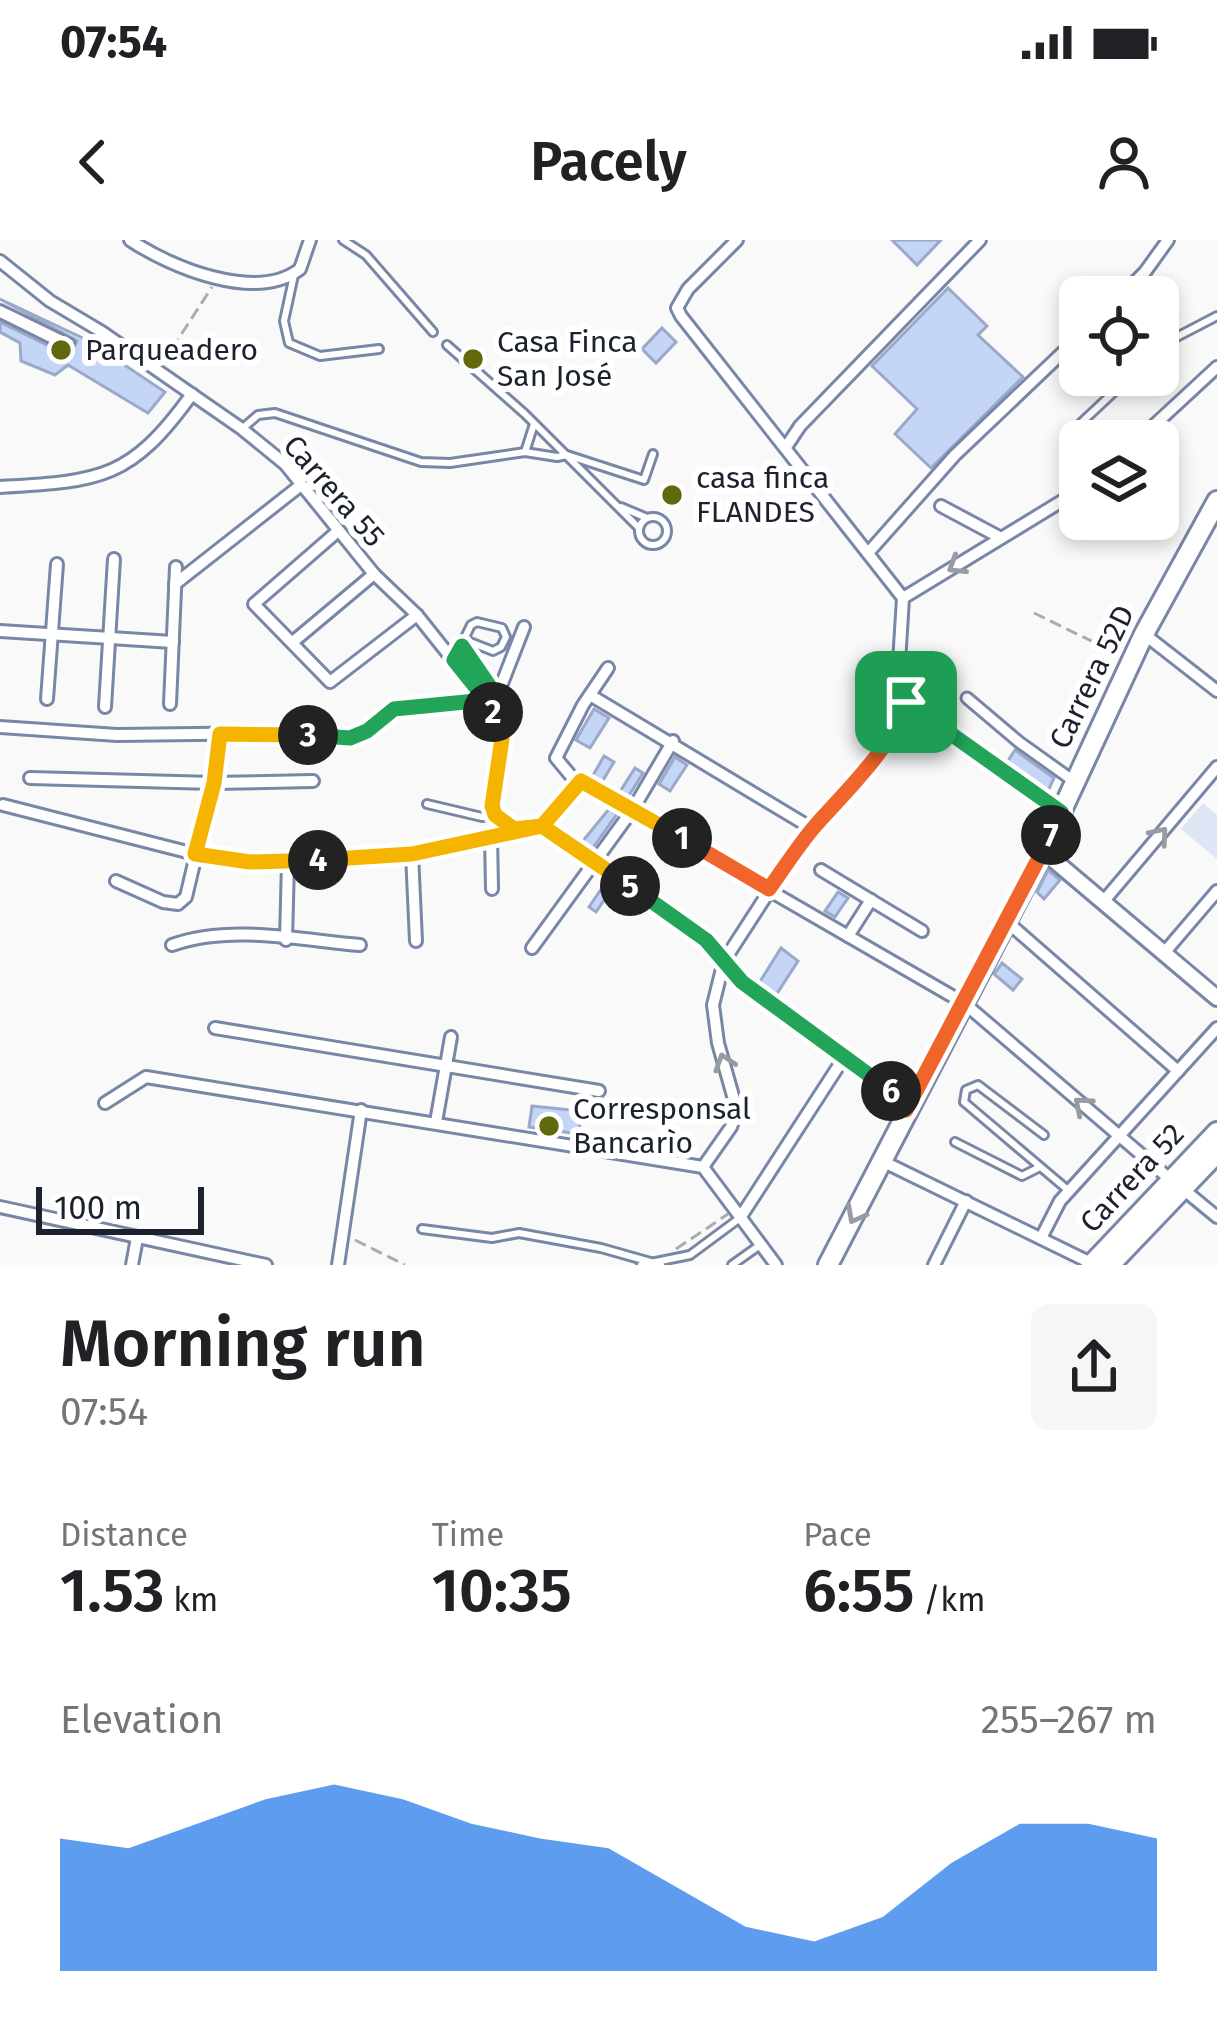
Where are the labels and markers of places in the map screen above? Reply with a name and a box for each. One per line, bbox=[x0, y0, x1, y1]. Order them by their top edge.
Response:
place label: Casa Finca San José bbox=[497, 324, 638, 394]
place label: Parqueadero bbox=[85, 332, 258, 368]
marker: Parqueadero bbox=[48, 337, 74, 363]
marker: Casa Finca San José bbox=[460, 346, 486, 372]
place label: casa finca FLANDES bbox=[696, 460, 829, 530]
marker: casa finca FLANDES bbox=[659, 482, 685, 508]
pin bbox=[855, 651, 957, 753]
pin: 2 bbox=[463, 682, 523, 742]
pin: 3 bbox=[278, 705, 338, 765]
pin: 7 bbox=[1021, 805, 1081, 865]
pin: 1 bbox=[652, 808, 712, 868]
pin: 4 bbox=[288, 830, 348, 890]
pin: 5 bbox=[600, 856, 660, 916]
pin: 6 bbox=[861, 1061, 921, 1121]
place label: Corresponsal Bancarìo bbox=[573, 1091, 751, 1161]
marker: Corresponsal Bancarìo bbox=[536, 1113, 562, 1139]

